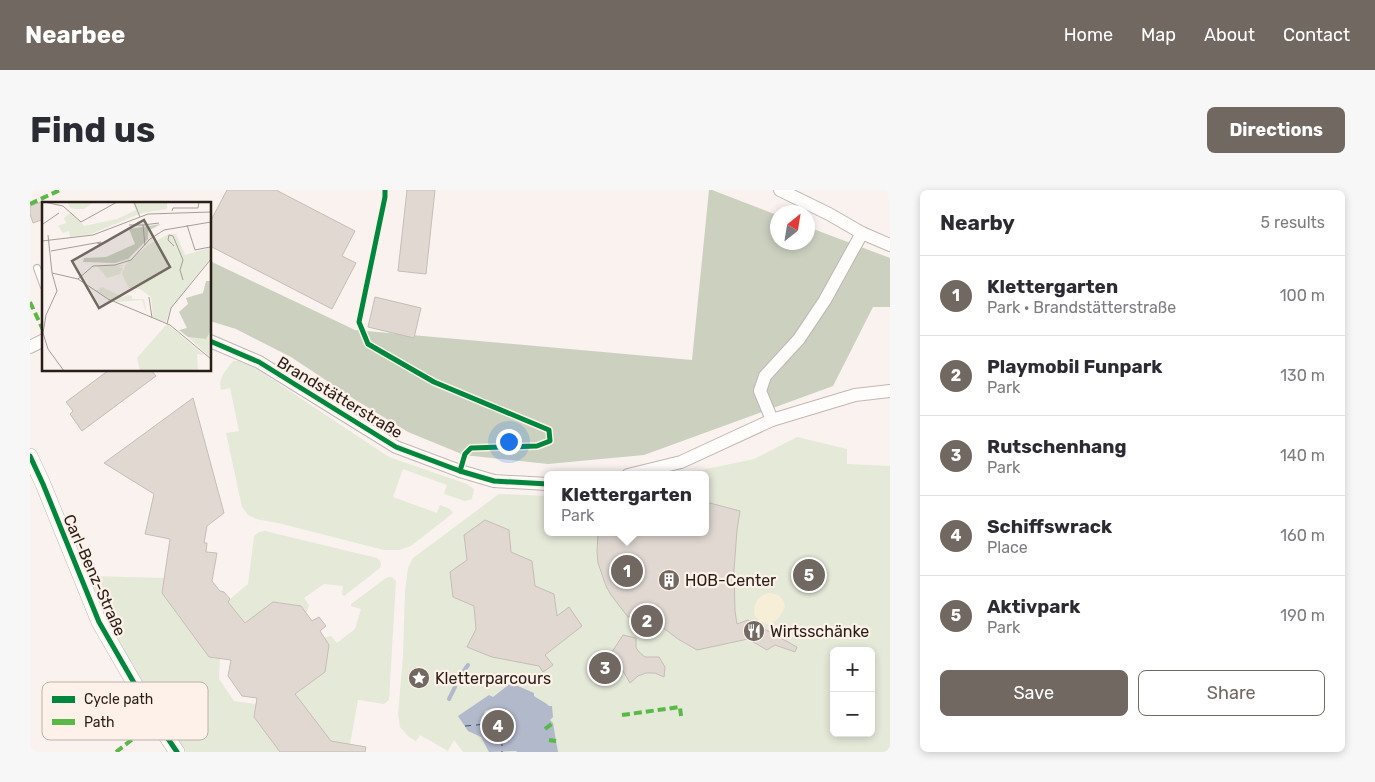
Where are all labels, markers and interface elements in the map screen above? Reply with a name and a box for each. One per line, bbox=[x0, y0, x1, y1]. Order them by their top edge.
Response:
text: Nearbee bbox=[25, 21, 125, 49]
text: Home bbox=[1064, 24, 1113, 46]
text: Map bbox=[1141, 24, 1176, 46]
text: About bbox=[1204, 24, 1255, 46]
text: Contact bbox=[1283, 24, 1350, 46]
button: Directions bbox=[1207, 107, 1345, 153]
text: Find us bbox=[30, 109, 155, 151]
inset map bbox=[42, 202, 211, 371]
north arrow bbox=[770, 205, 815, 250]
text: Nearby bbox=[940, 210, 1015, 235]
text: 5 results bbox=[1261, 213, 1325, 232]
text: Klettergarten bbox=[987, 275, 1118, 298]
text: 1 bbox=[952, 286, 960, 305]
text: 100 m bbox=[1280, 286, 1325, 305]
text: Park · Brandstätterstraße bbox=[987, 298, 1176, 317]
street label: Brandstätterstraße bbox=[274, 352, 406, 442]
text: Playmobil Funpark bbox=[987, 355, 1162, 378]
text: 2 bbox=[951, 366, 961, 385]
text: 130 m bbox=[1280, 366, 1325, 385]
text: Park bbox=[987, 378, 1020, 397]
your location bbox=[496, 429, 522, 455]
text: Rutschenhang bbox=[987, 435, 1127, 458]
text: 3 bbox=[951, 446, 961, 465]
text: 140 m bbox=[1280, 446, 1325, 465]
text: Park bbox=[987, 458, 1020, 477]
popup bbox=[544, 471, 709, 536]
text: Klettergarten bbox=[561, 483, 692, 506]
text: Park bbox=[561, 506, 594, 525]
street label: Carl-Benz-Straße bbox=[59, 511, 130, 639]
text: Schiffswrack bbox=[987, 515, 1112, 538]
text: 4 bbox=[951, 526, 961, 545]
text: 160 m bbox=[1280, 526, 1325, 545]
text: Place bbox=[987, 538, 1028, 557]
pin: 1 bbox=[611, 552, 643, 590]
pin: 5 bbox=[793, 556, 825, 594]
building icon: HOB-Center bbox=[657, 568, 681, 592]
place label: HOB-Center bbox=[685, 571, 776, 590]
text: Aktivpark bbox=[987, 595, 1080, 618]
pin: 2 bbox=[631, 602, 663, 640]
text: 5 bbox=[951, 606, 961, 625]
text: 190 m bbox=[1280, 606, 1325, 625]
text: Park bbox=[987, 618, 1020, 637]
restaurant icon: Wirtsschänke bbox=[742, 619, 766, 643]
place label: Wirtsschänke bbox=[770, 622, 869, 641]
map controls bbox=[830, 647, 875, 737]
button: + bbox=[830, 647, 875, 692]
pin: 3 bbox=[589, 649, 621, 687]
place icon: Kletterparcours bbox=[407, 666, 431, 690]
place label: Kletterparcours bbox=[435, 669, 551, 688]
button: Save bbox=[940, 670, 1128, 716]
button: Share bbox=[1138, 670, 1325, 716]
legend bbox=[42, 682, 208, 740]
text: Cycle path bbox=[84, 691, 153, 708]
button: − bbox=[830, 692, 875, 737]
pin: 4 bbox=[482, 707, 514, 745]
text: Path bbox=[84, 714, 115, 731]

